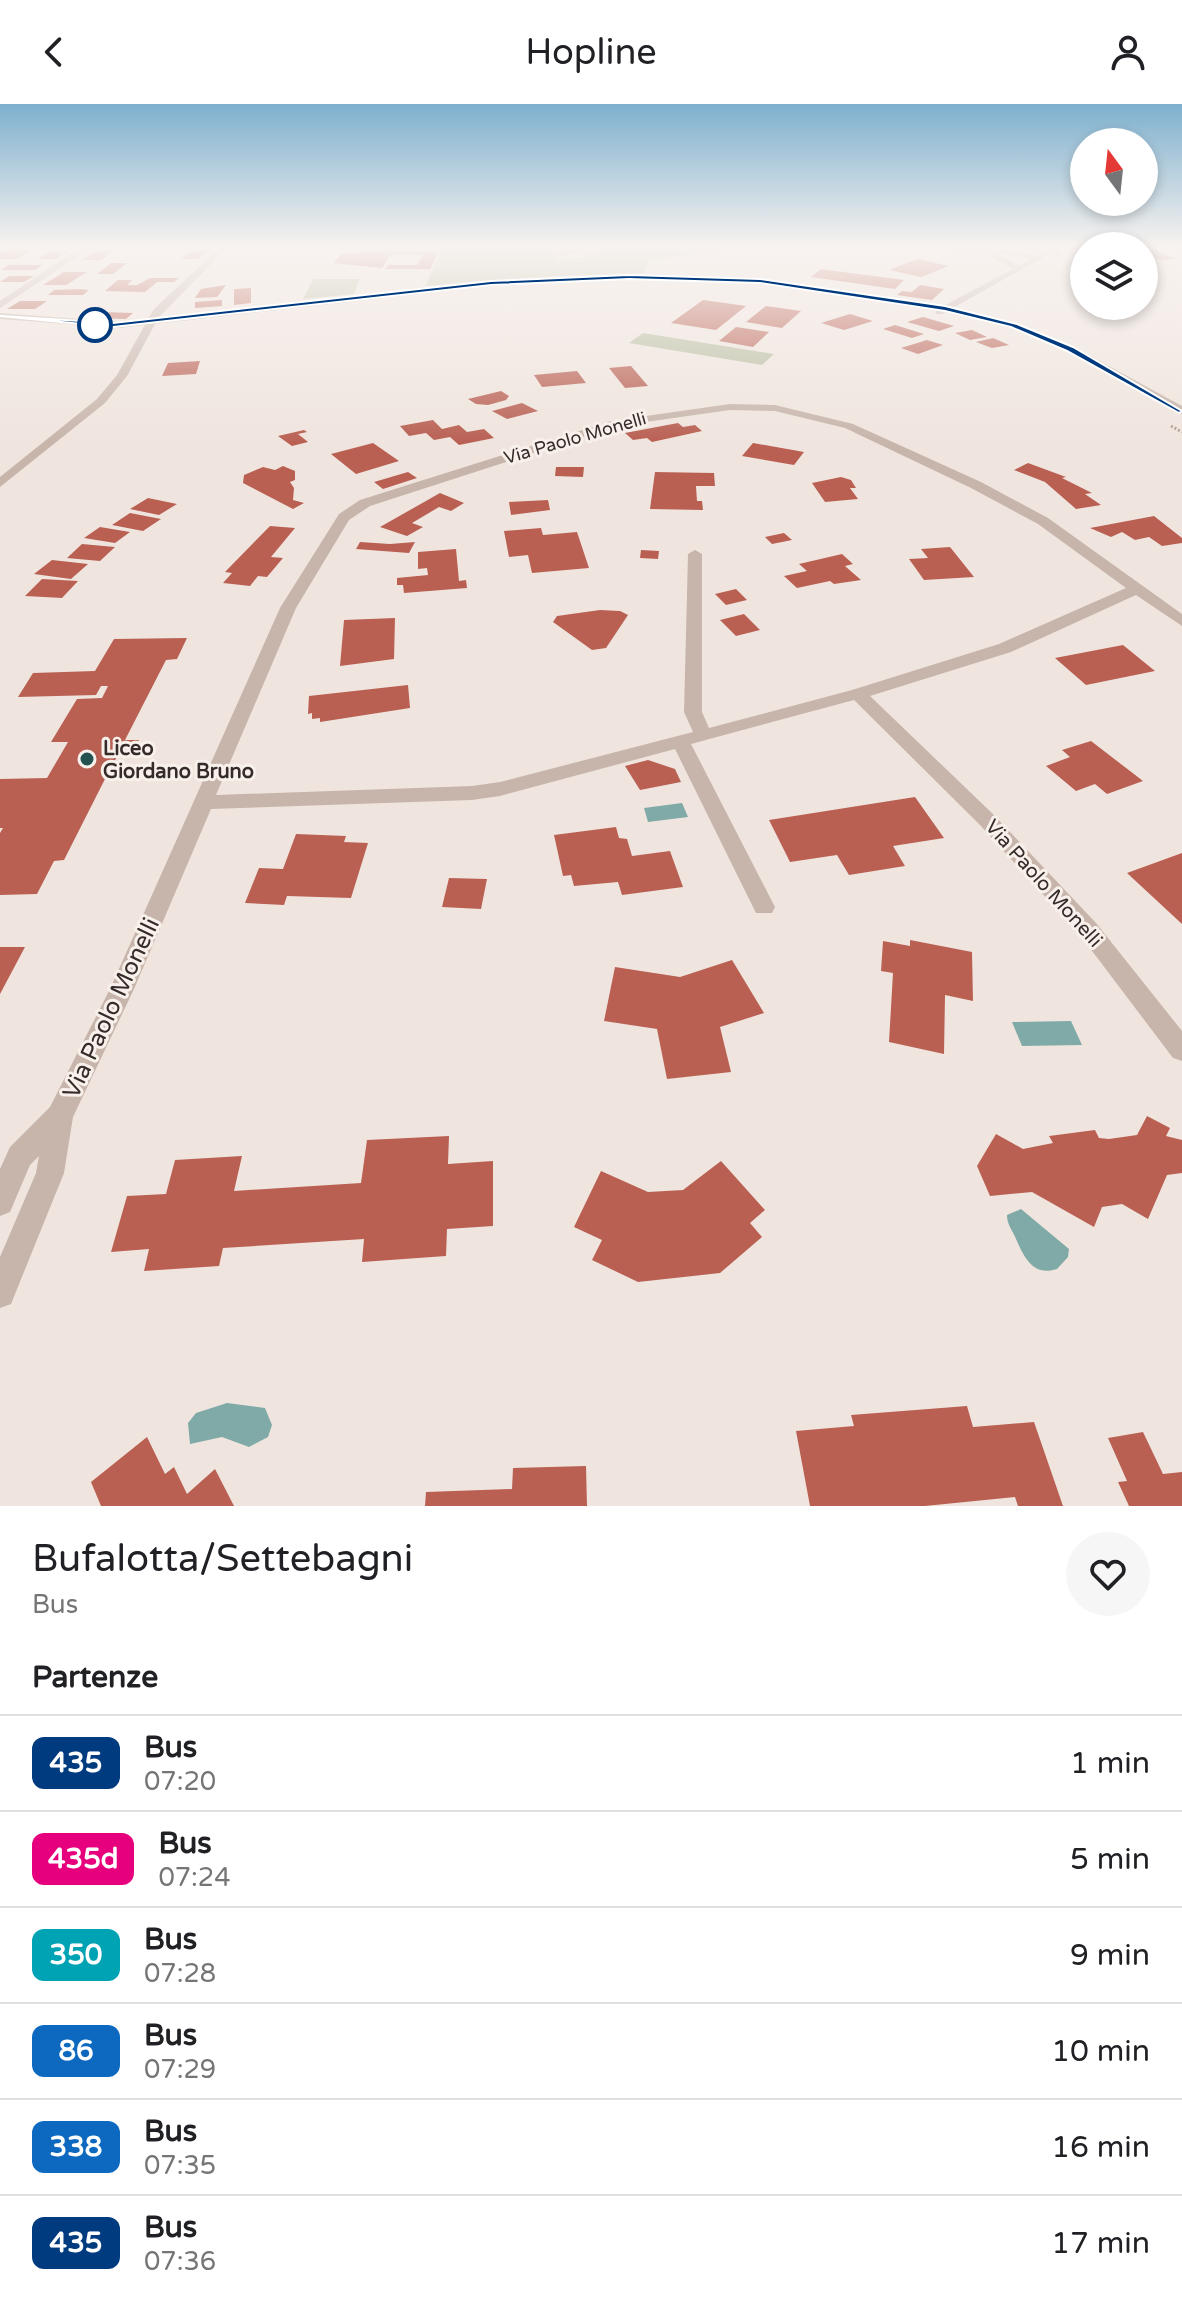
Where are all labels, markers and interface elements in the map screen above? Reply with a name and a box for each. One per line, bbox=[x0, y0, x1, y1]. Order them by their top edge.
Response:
icon: back bbox=[32, 30, 76, 74]
icon: person bbox=[1106, 30, 1150, 74]
text: Hopline bbox=[525, 31, 657, 74]
north arrow bbox=[1070, 128, 1158, 216]
map controls bbox=[1070, 128, 1158, 320]
button: layers bbox=[1070, 232, 1158, 320]
unlabelled marker bbox=[78, 308, 112, 342]
street label: Via Paolo Monelli bbox=[501, 407, 649, 469]
place label: Liceo Giordano Bruno bbox=[103, 737, 254, 784]
marker: Liceo Giordano Bruno bbox=[78, 750, 96, 768]
street label: Via Paolo Monelli bbox=[980, 815, 1107, 952]
street label: Via Paolo Monelli bbox=[57, 913, 166, 1103]
button: heart bbox=[1066, 1532, 1150, 1616]
text: Bufalotta/Settebagni bbox=[32, 1536, 413, 1582]
text: Bus bbox=[32, 1589, 78, 1620]
text: Partenze bbox=[32, 1659, 158, 1696]
text: Bus bbox=[144, 1729, 197, 1766]
text: 1 min bbox=[1070, 1745, 1150, 1782]
text: 435 bbox=[50, 1746, 102, 1780]
text: 07:20 bbox=[144, 1766, 216, 1797]
text: Bus bbox=[158, 1825, 212, 1862]
text: 5 min bbox=[1070, 1841, 1150, 1878]
text: 435d bbox=[48, 1842, 118, 1876]
text: 07:24 bbox=[158, 1862, 231, 1893]
text: Bus bbox=[144, 1921, 197, 1958]
text: 9 min bbox=[1070, 1937, 1150, 1974]
text: 350 bbox=[50, 1938, 102, 1972]
text: 07:28 bbox=[144, 1958, 216, 1989]
text: Bus bbox=[144, 2017, 197, 2054]
text: 10 min bbox=[1051, 2033, 1150, 2070]
text: 86 bbox=[58, 2034, 94, 2068]
text: 07:29 bbox=[144, 2054, 216, 2085]
text: Bus bbox=[144, 2113, 197, 2150]
text: 16 min bbox=[1051, 2129, 1150, 2166]
text: 338 bbox=[50, 2130, 102, 2164]
text: 07:35 bbox=[144, 2150, 216, 2181]
text: Bus bbox=[144, 2209, 197, 2246]
text: 17 min bbox=[1051, 2225, 1150, 2262]
text: 435 bbox=[50, 2226, 102, 2260]
text: 07:36 bbox=[144, 2246, 216, 2277]

